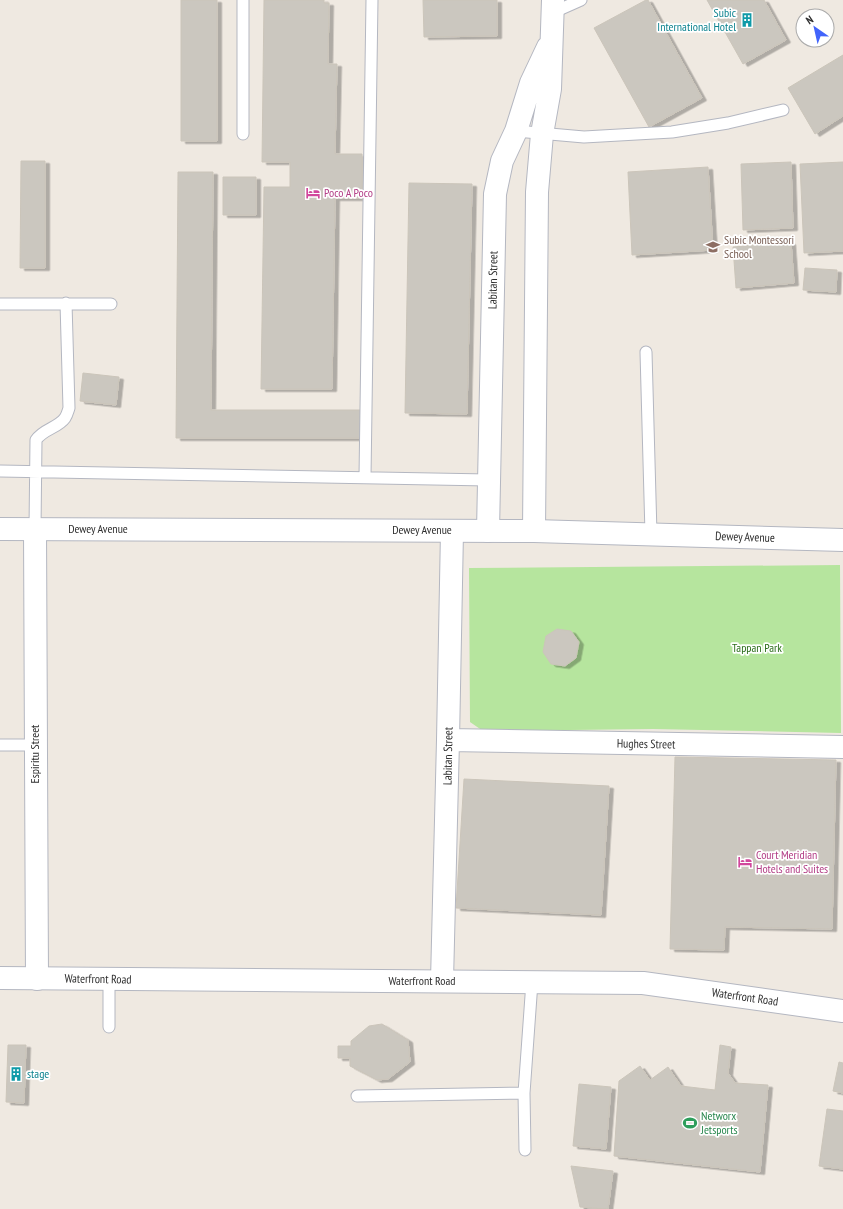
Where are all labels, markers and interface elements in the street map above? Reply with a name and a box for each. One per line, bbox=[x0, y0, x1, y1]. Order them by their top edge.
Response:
place label: Subic International Hotel bbox=[657, 5, 737, 34]
north arrow bbox=[795, 8, 835, 48]
building icon: Subic International Hotel bbox=[739, 12, 755, 28]
text: N bbox=[803, 12, 816, 27]
hotel icon: Poco A Poco bbox=[305, 185, 321, 201]
place label: Poco A Poco bbox=[324, 185, 373, 200]
place label: Subic Montessori School bbox=[724, 232, 794, 261]
school or university icon: Subic Montessori School bbox=[705, 239, 721, 255]
street label: Labitan Street bbox=[484, 250, 501, 309]
street label: Dewey Avenue bbox=[68, 521, 128, 536]
street label: Dewey Avenue bbox=[392, 522, 452, 537]
street label: Dewey Avenue bbox=[715, 528, 775, 545]
park label: Tappan Park bbox=[732, 640, 782, 655]
street label: Espiritu Street bbox=[27, 724, 42, 783]
street label: Labitan Street bbox=[439, 726, 456, 785]
street label: Hughes Street bbox=[617, 735, 676, 752]
place label: Court Meridian Hotels and Suites bbox=[756, 847, 828, 876]
hotel icon: Court Meridian Hotels and Suites bbox=[737, 854, 753, 870]
street label: Waterfront Road bbox=[64, 970, 132, 987]
street label: Waterfront Road bbox=[388, 973, 456, 988]
street label: Waterfront Road bbox=[711, 984, 779, 1009]
building icon: stage bbox=[8, 1066, 24, 1082]
place label: stage bbox=[27, 1066, 49, 1081]
place label: Networx Jetsports bbox=[700, 1108, 738, 1137]
sports icon: Networx Jetsports bbox=[682, 1115, 698, 1131]

